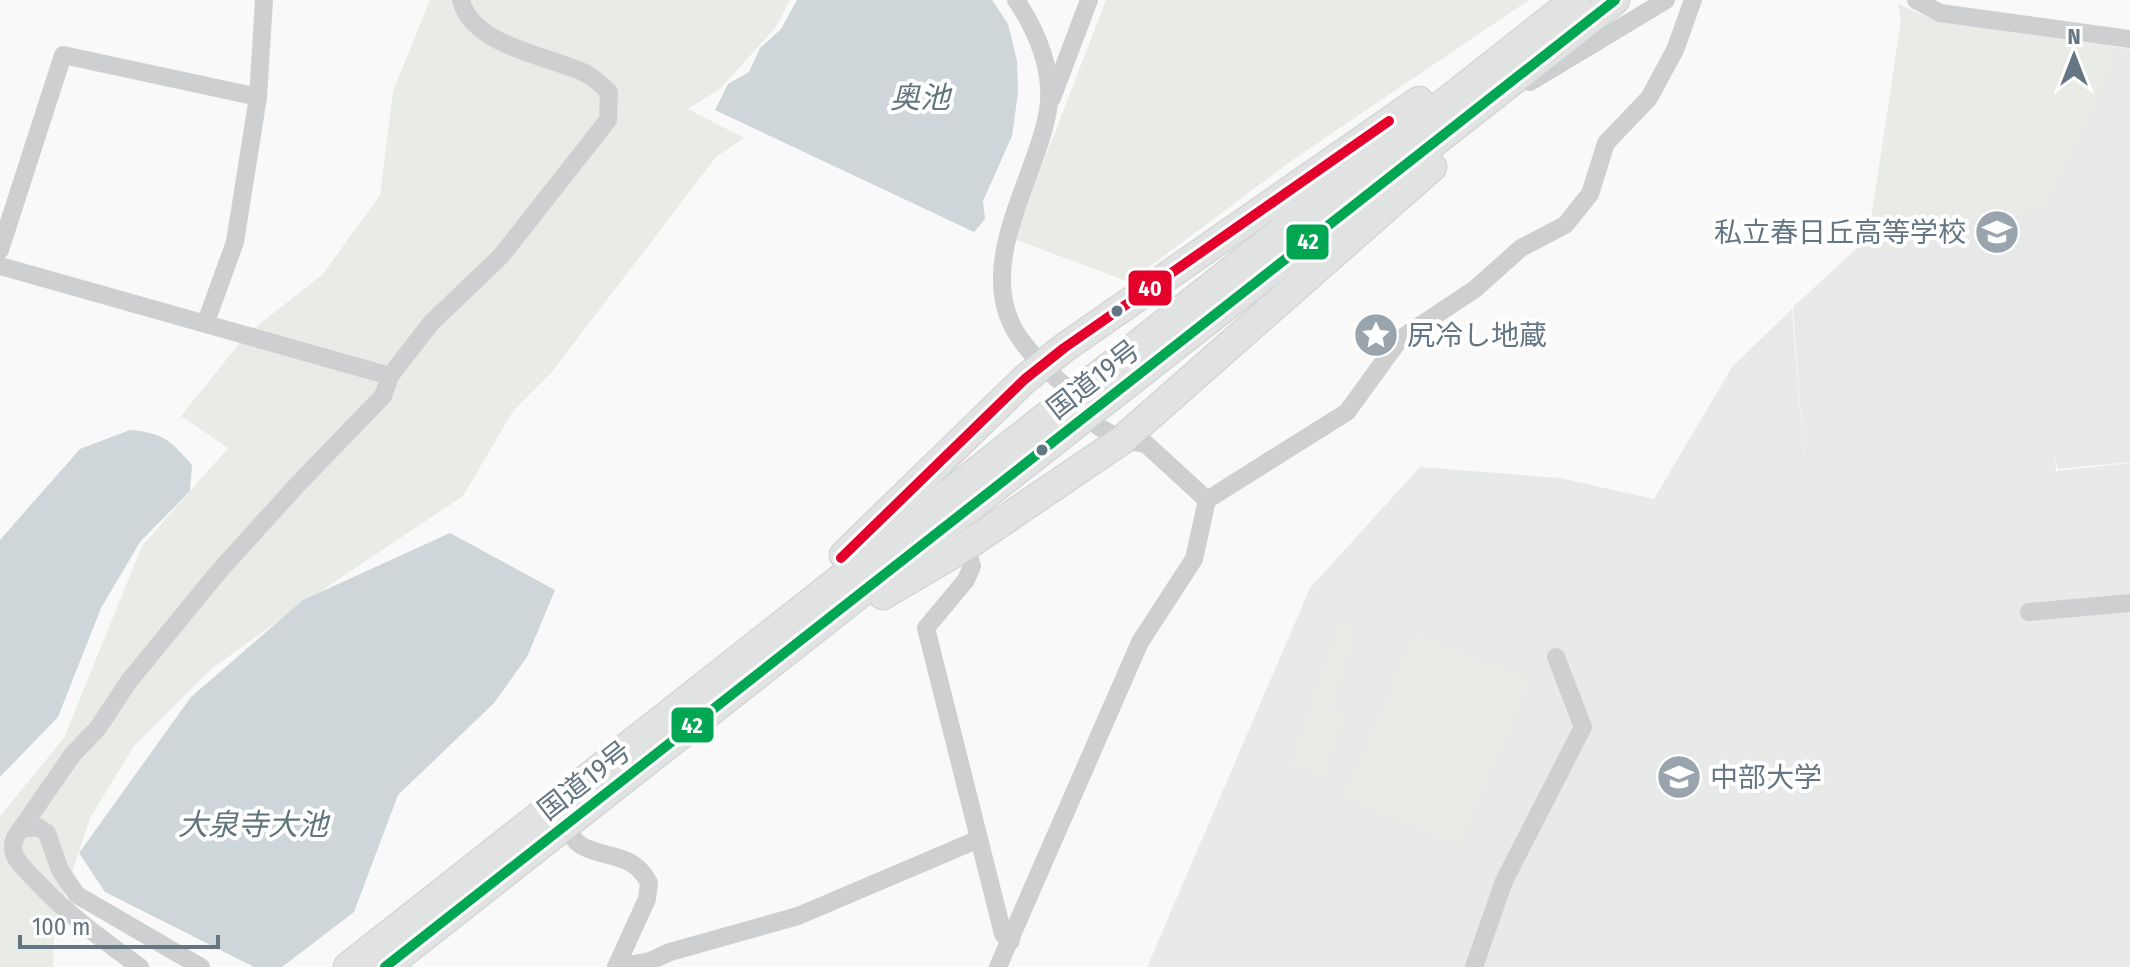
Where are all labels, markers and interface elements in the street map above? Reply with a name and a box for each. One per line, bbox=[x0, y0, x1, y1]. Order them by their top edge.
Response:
north arrow bbox=[2034, 16, 2114, 96]
text: N bbox=[2067, 23, 2081, 50]
water label: 奥池 bbox=[890, 80, 953, 116]
school or university icon: 私立春日丘高等学校 bbox=[1973, 208, 2021, 256]
place label: 私立春日丘高等学校 bbox=[1714, 216, 1966, 249]
line badge: 42 bbox=[1285, 223, 1330, 261]
text: 42 bbox=[1297, 228, 1319, 255]
line badge: 40 bbox=[1127, 269, 1173, 307]
text: 40 bbox=[1138, 275, 1162, 302]
unlabelled marker bbox=[1109, 303, 1125, 319]
place icon: 尻冷し地蔵 bbox=[1352, 311, 1400, 359]
place label: 尻冷し地蔵 bbox=[1407, 319, 1547, 352]
street label: 国道19号 bbox=[1040, 333, 1146, 426]
unlabelled marker bbox=[1034, 442, 1050, 458]
line badge: 42 bbox=[670, 706, 715, 744]
text: 42 bbox=[681, 712, 703, 739]
street label: 国道19号 bbox=[531, 734, 637, 827]
school or university icon: 中部大学 bbox=[1655, 753, 1703, 801]
place label: 中部大学 bbox=[1710, 761, 1822, 794]
water label: 大泉寺大池 bbox=[178, 807, 331, 843]
scale bar bbox=[20, 899, 218, 949]
text: 100 m bbox=[32, 913, 90, 941]

